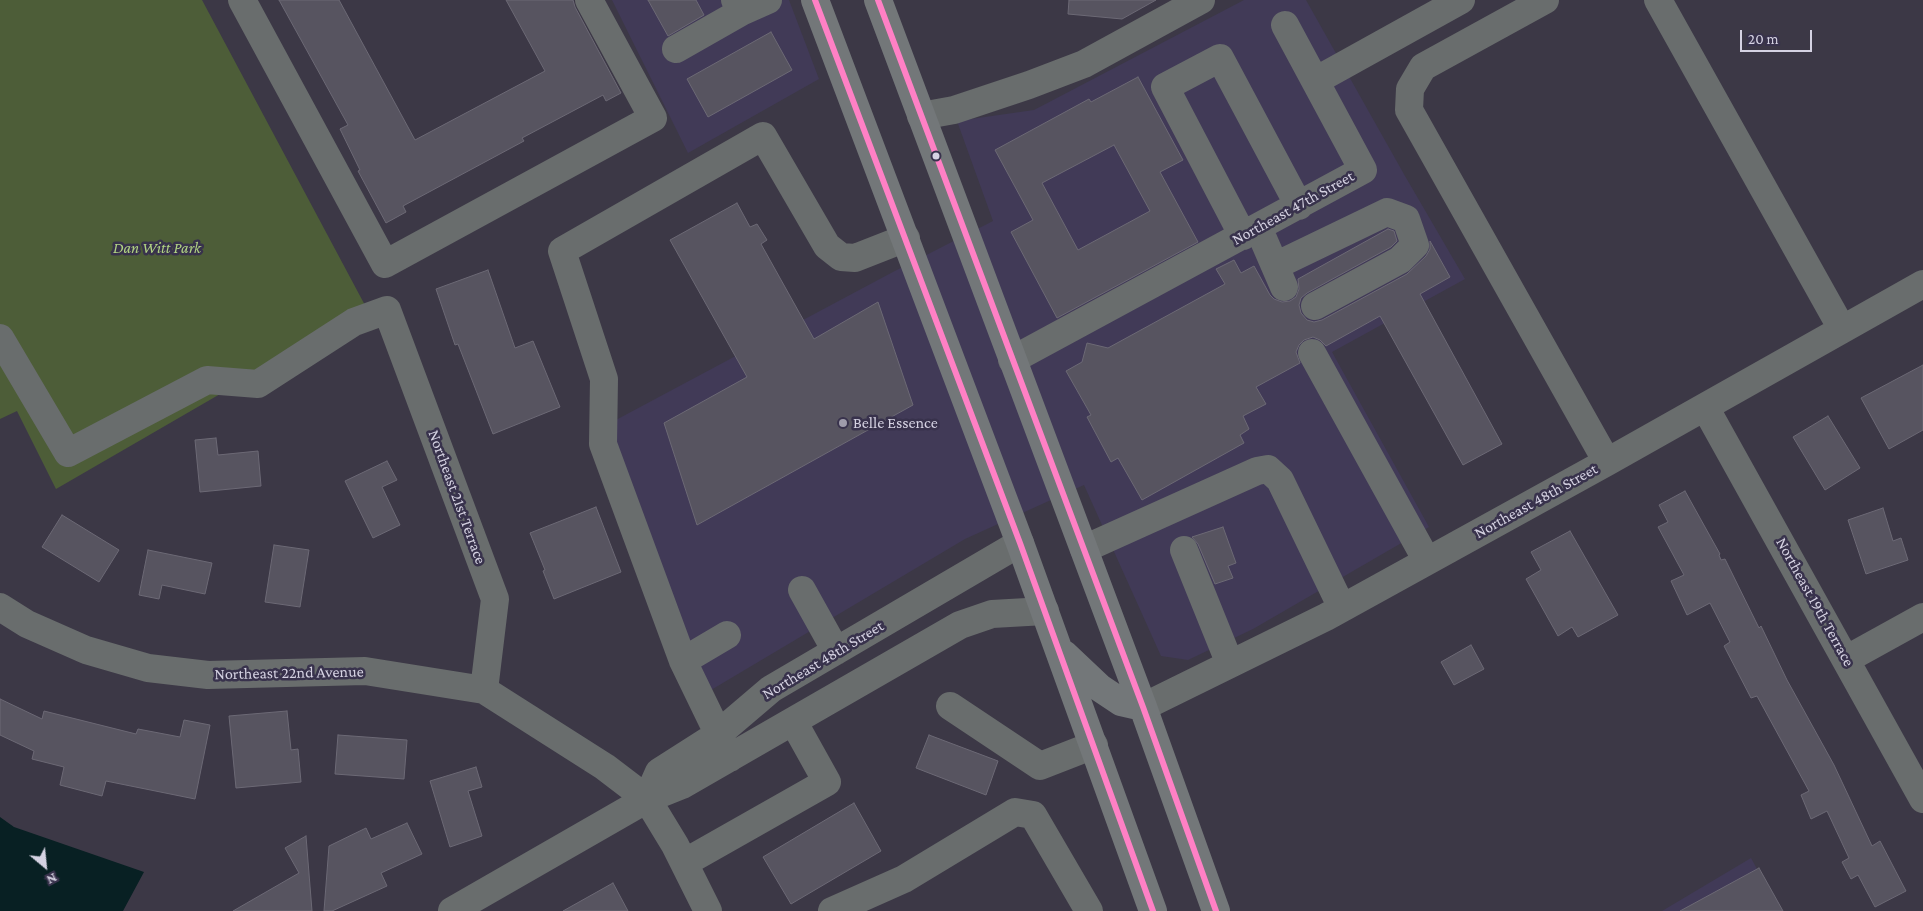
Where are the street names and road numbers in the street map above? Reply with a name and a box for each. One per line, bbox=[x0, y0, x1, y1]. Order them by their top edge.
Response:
street label: Northeast 47th Street bbox=[1229, 167, 1357, 249]
street label: Northeast 21st Terrace bbox=[424, 427, 490, 567]
street label: Northeast 48th Street bbox=[1471, 459, 1601, 543]
street label: Northeast 19th Terrace bbox=[1772, 534, 1858, 670]
street label: Northeast 48th Street bbox=[759, 616, 887, 704]
street label: Northeast 22nd Avenue bbox=[214, 662, 364, 684]

